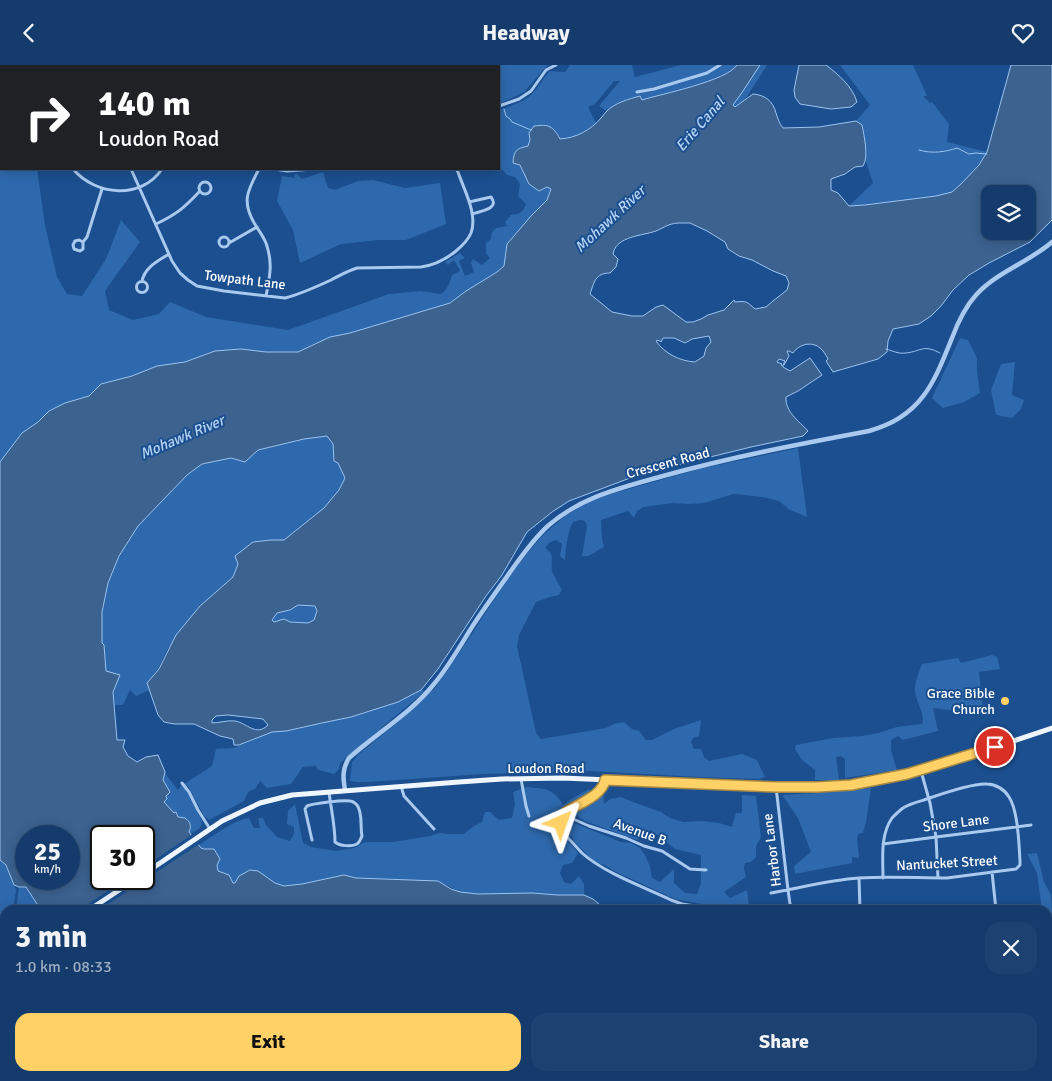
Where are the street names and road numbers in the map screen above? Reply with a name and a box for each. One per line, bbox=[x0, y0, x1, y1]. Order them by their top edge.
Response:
street label: Towpath Lane bbox=[203, 267, 287, 293]
street label: Crescent Road bbox=[624, 444, 712, 482]
street label: Loudon Road bbox=[507, 760, 585, 777]
street label: Shore Lane bbox=[922, 811, 990, 835]
street label: Harbor Lane bbox=[759, 812, 785, 888]
street label: Avenue B bbox=[611, 815, 669, 849]
street label: Nantucket Street bbox=[896, 852, 998, 874]

